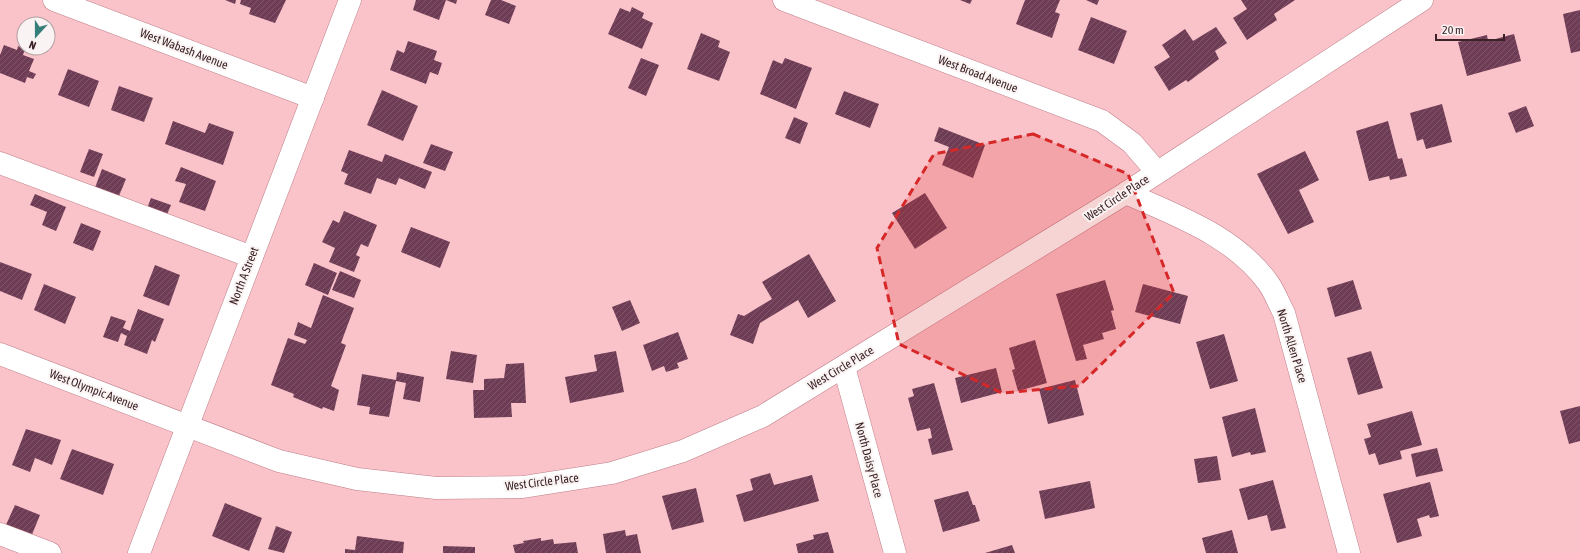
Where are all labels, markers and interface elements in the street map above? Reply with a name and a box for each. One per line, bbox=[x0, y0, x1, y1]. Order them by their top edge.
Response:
north arrow bbox=[16, 16, 56, 56]
scale bar bbox=[1436, 16, 1504, 42]
text: 20 m bbox=[1442, 23, 1464, 37]
street label: West Wabash Avenue bbox=[138, 26, 230, 72]
text: N bbox=[27, 39, 38, 52]
street label: West Broad Avenue bbox=[936, 52, 1020, 96]
street label: West Circle Place bbox=[1082, 172, 1152, 224]
street label: North A Street bbox=[227, 245, 262, 307]
street label: North Allen Place bbox=[1274, 307, 1310, 385]
street label: West Circle Place bbox=[806, 343, 876, 393]
street label: West Olympic Avenue bbox=[47, 367, 141, 413]
street label: North Daisy Place bbox=[852, 421, 886, 499]
street label: West Circle Place bbox=[504, 471, 580, 493]

